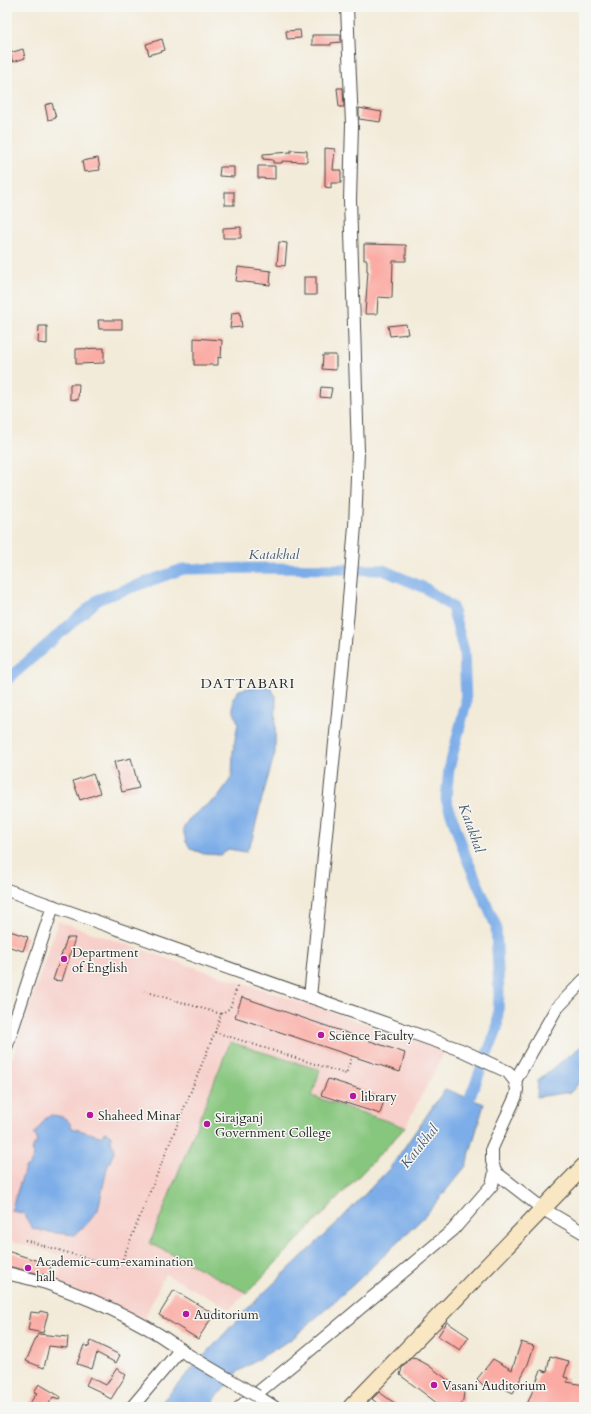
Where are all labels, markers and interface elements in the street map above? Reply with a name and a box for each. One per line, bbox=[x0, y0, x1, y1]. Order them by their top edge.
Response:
water label: Katakhal bbox=[249, 545, 301, 564]
district label: DATTABARI bbox=[201, 674, 295, 693]
water label: Katakhal bbox=[454, 801, 490, 856]
place label: Department of English bbox=[72, 944, 138, 977]
marker: Department of English bbox=[59, 954, 69, 964]
place label: Science Faculty bbox=[329, 1027, 414, 1045]
marker: Science Faculty bbox=[316, 1030, 326, 1040]
place label: library bbox=[361, 1088, 397, 1106]
marker: library bbox=[348, 1091, 358, 1101]
place label: Shaheed Minar bbox=[98, 1107, 181, 1125]
place label: Sirajganj Government College bbox=[215, 1109, 332, 1142]
marker: Shaheed Minar bbox=[85, 1110, 95, 1120]
marker: Sirajganj Government College bbox=[202, 1119, 212, 1129]
water label: Katakhal bbox=[396, 1120, 444, 1172]
place label: Academic-cum-examination hall bbox=[36, 1253, 194, 1286]
marker: Academic-cum-examination hall bbox=[23, 1263, 33, 1273]
place label: Auditorium bbox=[194, 1306, 259, 1324]
marker: Auditorium bbox=[181, 1309, 191, 1319]
place label: Vasani Auditorium bbox=[442, 1377, 546, 1395]
marker: Vasani Auditorium bbox=[429, 1380, 439, 1390]

